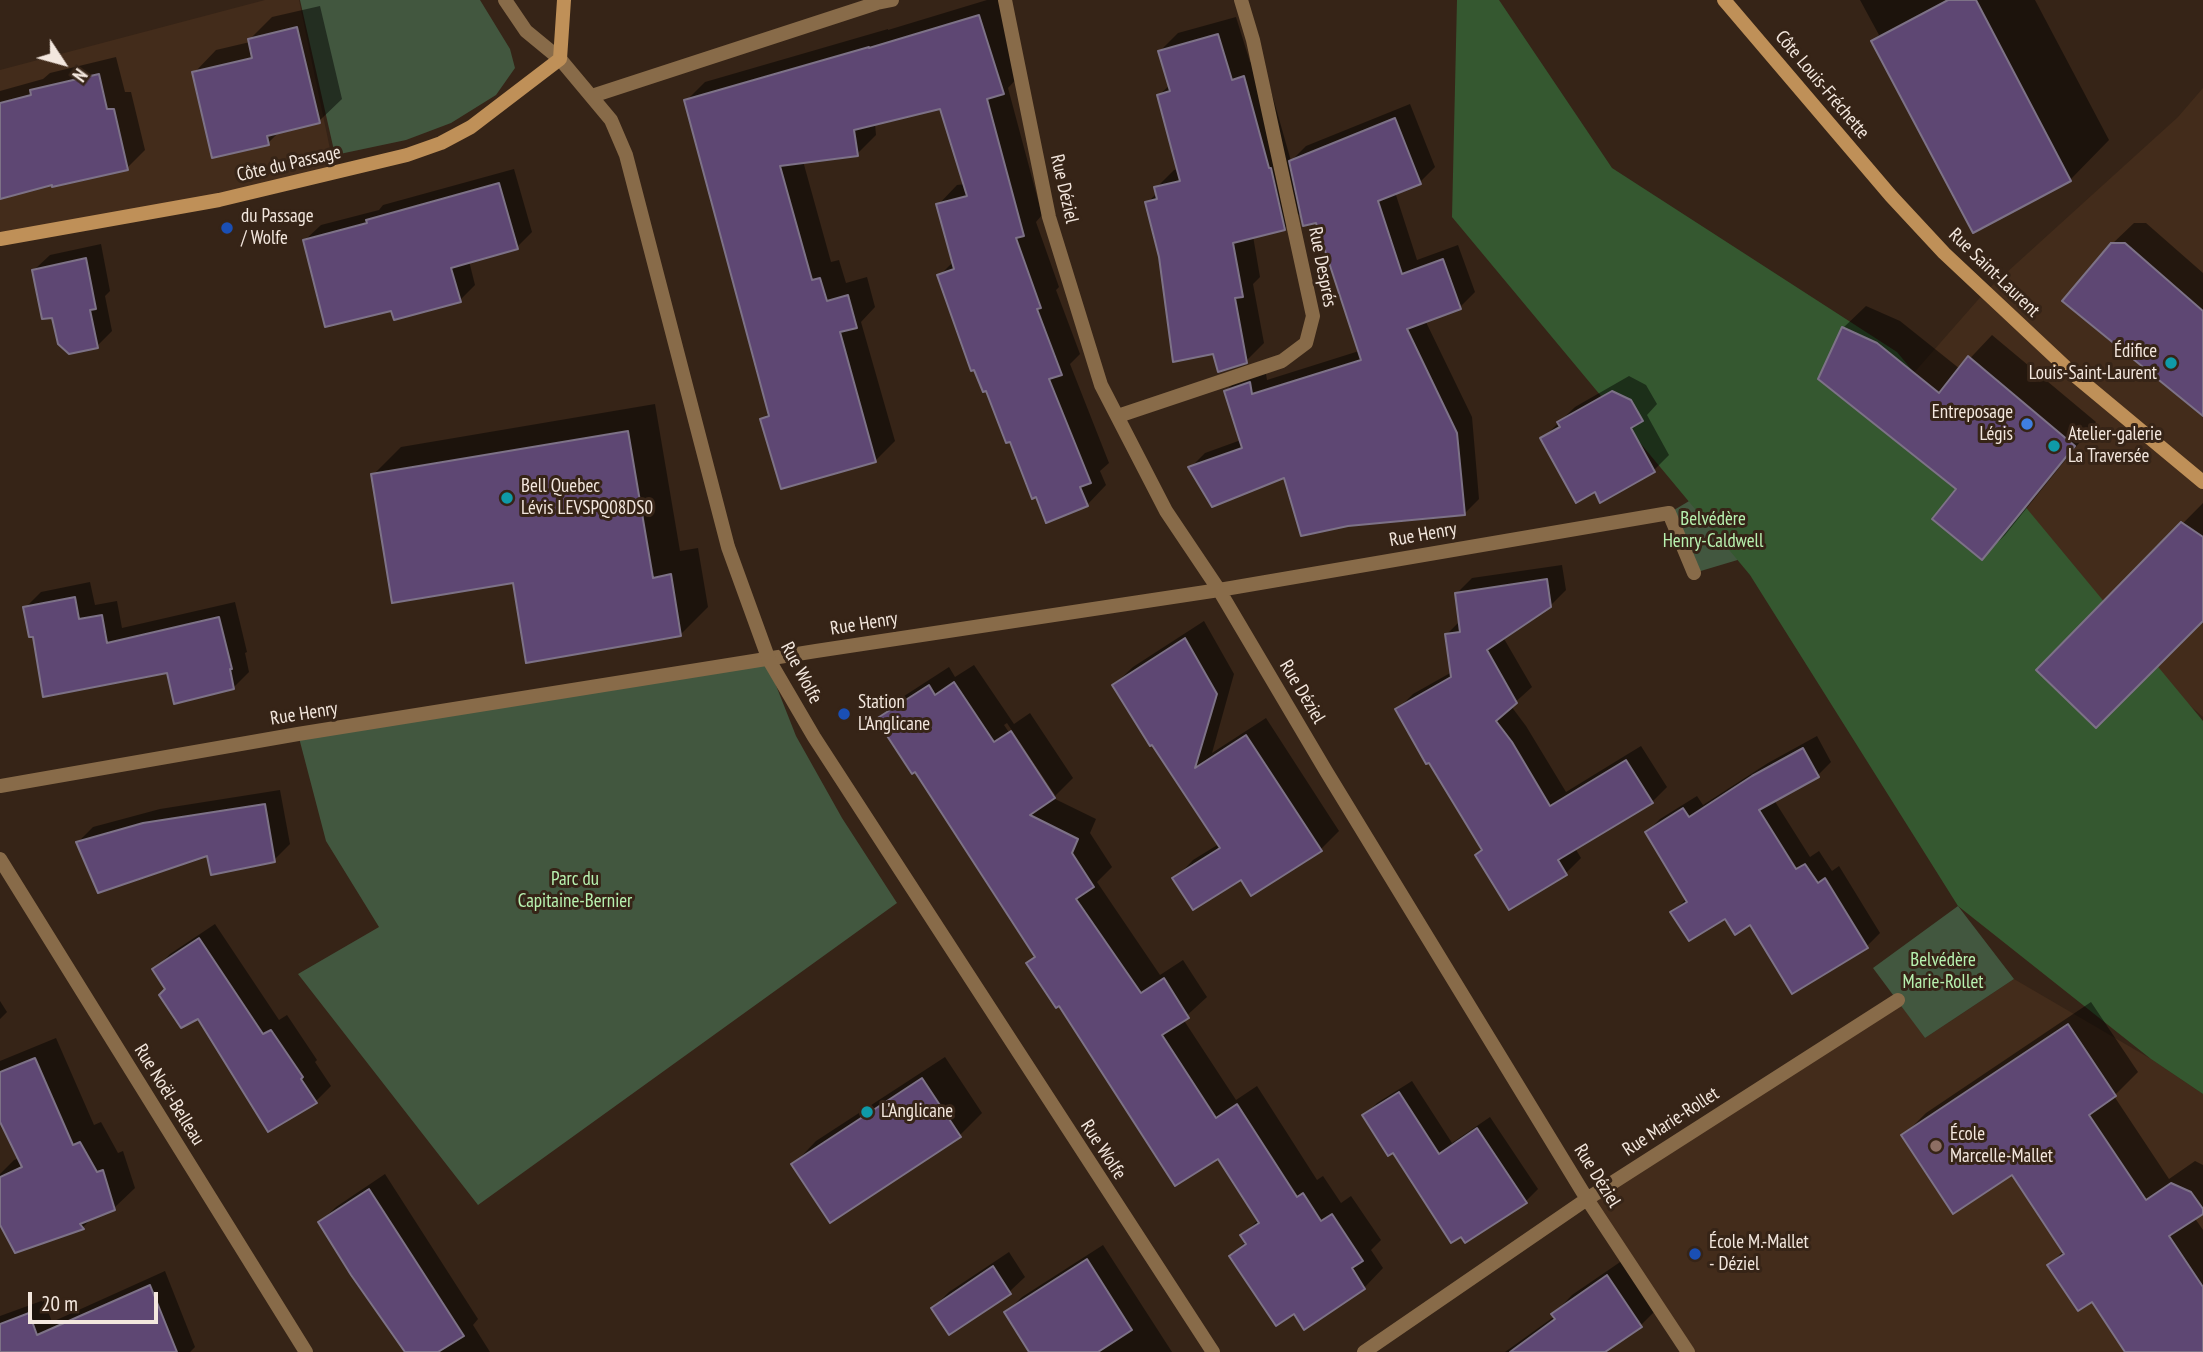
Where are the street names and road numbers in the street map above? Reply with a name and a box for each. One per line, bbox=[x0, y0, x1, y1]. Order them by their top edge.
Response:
street label: Côte Louis-Fréchette bbox=[1770, 26, 1874, 144]
street label: Côte du Passage bbox=[235, 141, 343, 187]
street label: Rue Déziel bbox=[1045, 152, 1083, 226]
street label: Rue Saint-Laurent bbox=[1944, 224, 2044, 322]
street label: Rue Després bbox=[1303, 225, 1341, 309]
street label: Rue Henry bbox=[1388, 518, 1458, 552]
street label: Rue Henry bbox=[829, 607, 899, 641]
street label: Rue Wolfe bbox=[775, 638, 827, 708]
street label: Rue Déziel bbox=[1274, 656, 1330, 728]
street label: Rue Henry bbox=[269, 697, 339, 731]
street label: Rue Noël-Belleau bbox=[129, 1040, 209, 1150]
street label: Rue Marie-Rollet bbox=[1619, 1082, 1723, 1162]
street label: Rue Wolfe bbox=[1075, 1116, 1131, 1184]
street label: Rue Déziel bbox=[1569, 1140, 1625, 1212]

